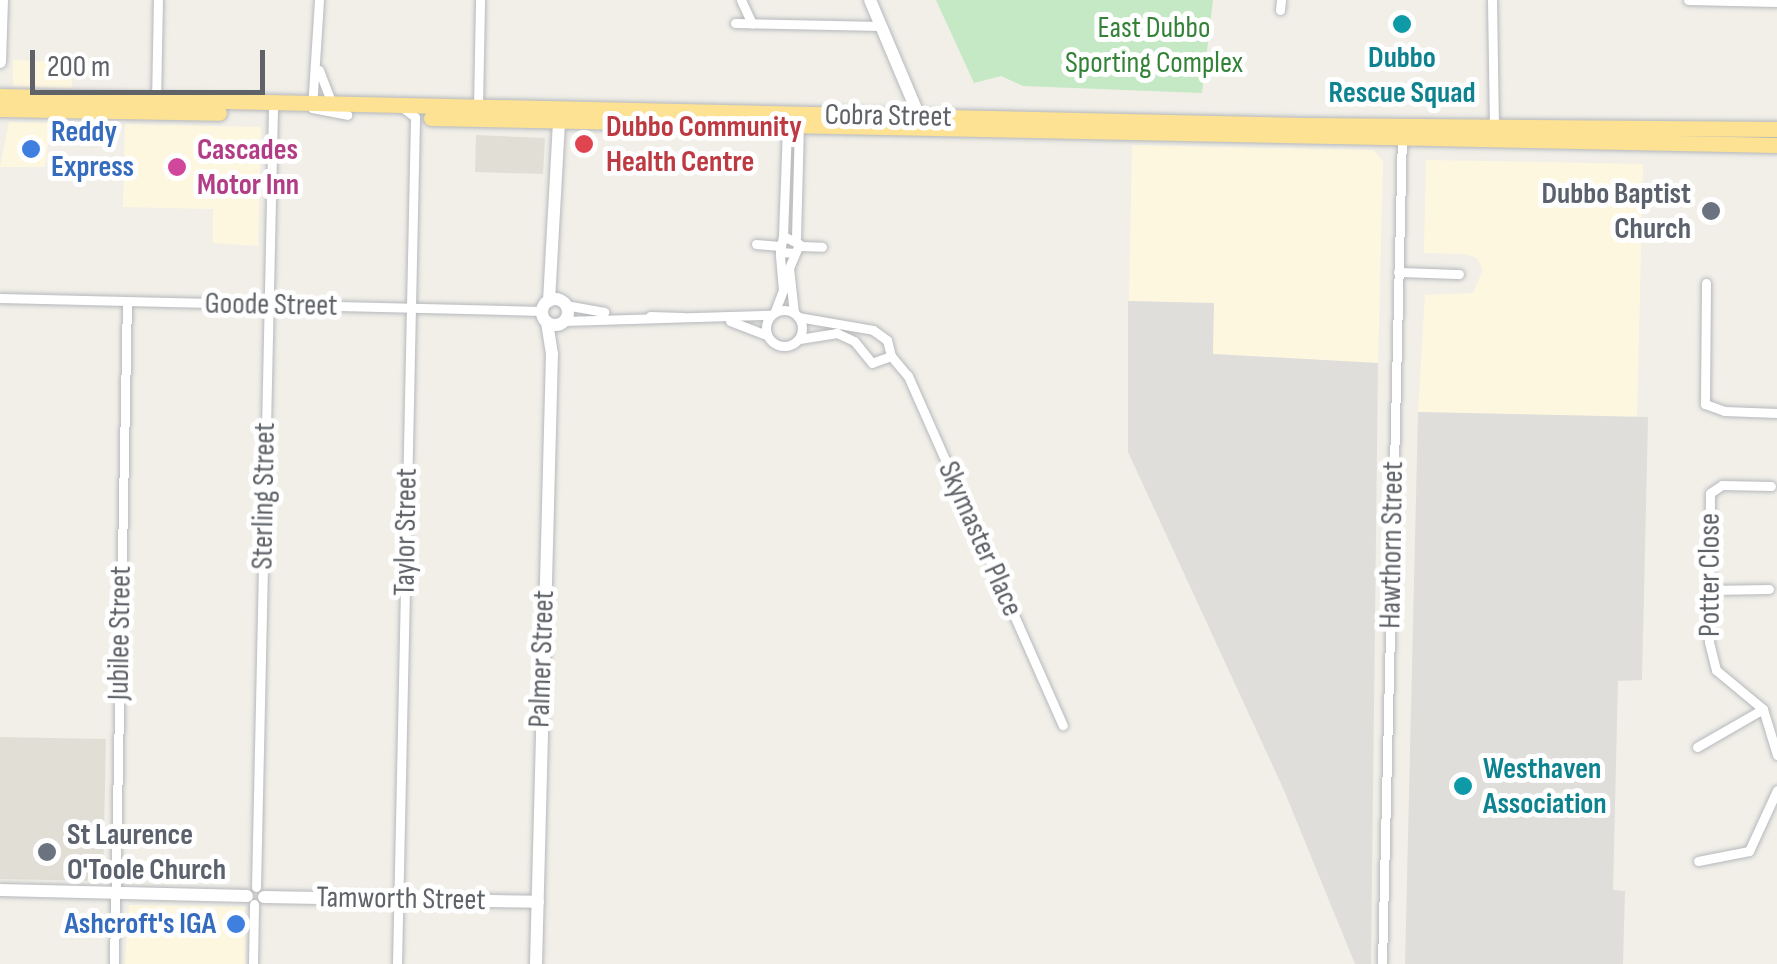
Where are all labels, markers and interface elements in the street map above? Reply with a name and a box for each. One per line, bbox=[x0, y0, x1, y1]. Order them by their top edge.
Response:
park label: East Dubbo Sporting Complex bbox=[1065, 10, 1243, 80]
marker: Dubbo Rescue Squad bbox=[1391, 13, 1413, 35]
scale bar bbox=[35, 30, 270, 92]
place label: Dubbo Rescue Squad bbox=[1328, 40, 1476, 110]
text: 200 m bbox=[47, 49, 110, 85]
street label: Cobra Street bbox=[824, 97, 952, 135]
place label: Dubbo Community Health Centre bbox=[606, 109, 802, 180]
place label: Reddy Express bbox=[51, 114, 134, 184]
marker: Dubbo Community Health Centre bbox=[571, 131, 597, 157]
place label: Cascades Motor Inn bbox=[197, 132, 299, 202]
marker: Reddy Express bbox=[20, 138, 42, 160]
marker: Cascades Motor Inn bbox=[166, 156, 188, 178]
place label: Dubbo Baptist Church bbox=[1542, 176, 1691, 246]
marker: Dubbo Baptist Church bbox=[1700, 200, 1722, 222]
street label: Goode Street bbox=[204, 286, 338, 324]
street label: Sterling Street bbox=[245, 422, 283, 570]
street label: Skymaster Place bbox=[930, 456, 1030, 622]
street label: Hawthorn Street bbox=[1373, 461, 1411, 629]
street label: Taylor Street bbox=[387, 468, 425, 596]
street label: Potter Close bbox=[1692, 513, 1728, 637]
street label: Jubilee Street bbox=[101, 565, 139, 701]
street label: Palmer Street bbox=[522, 590, 562, 728]
place label: Westhaven Association bbox=[1483, 751, 1607, 822]
marker: Westhaven Association bbox=[1452, 775, 1474, 797]
place label: St Laurence O'Toole Church bbox=[67, 817, 226, 888]
marker: St Laurence O'Toole Church bbox=[36, 841, 58, 863]
street label: Tamworth Street bbox=[316, 880, 486, 918]
place label: Ashcroft's IGA bbox=[64, 906, 216, 942]
marker: Ashcroft's IGA bbox=[225, 913, 247, 935]

